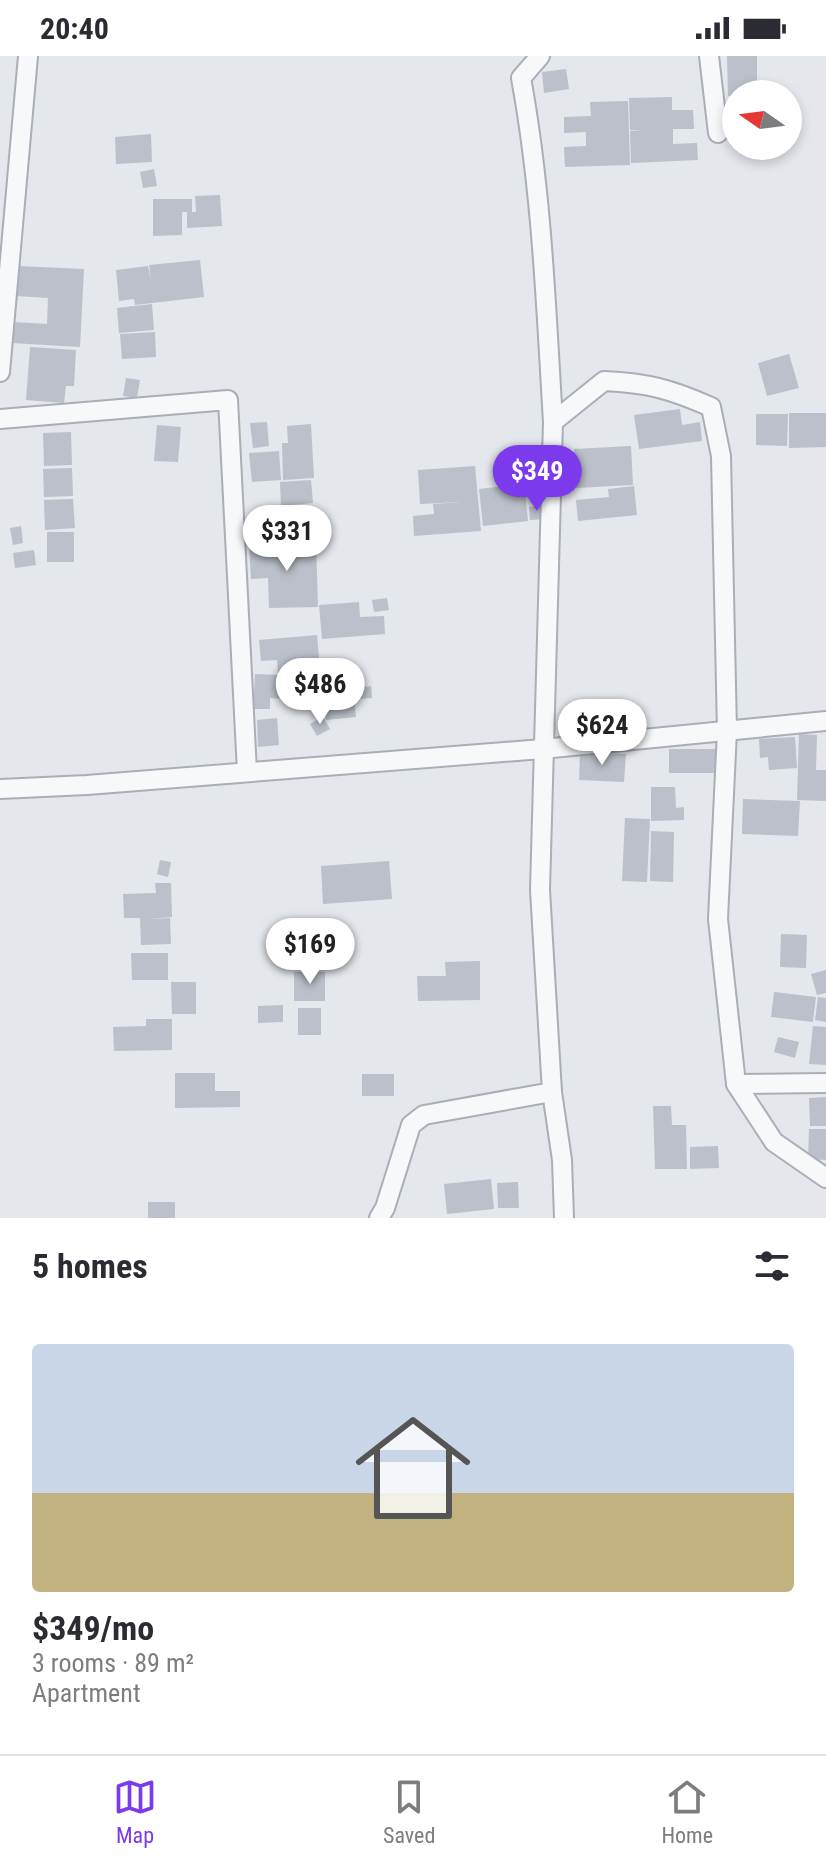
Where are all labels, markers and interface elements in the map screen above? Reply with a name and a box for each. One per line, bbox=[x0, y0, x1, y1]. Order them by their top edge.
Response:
text: 20:40 bbox=[40, 11, 109, 46]
north arrow bbox=[722, 80, 802, 160]
map controls bbox=[722, 80, 802, 160]
pin: $349 bbox=[490, 445, 584, 513]
text: $349 bbox=[511, 456, 563, 486]
pin: $331 bbox=[240, 505, 334, 573]
text: $331 bbox=[261, 516, 313, 546]
pin: $486 bbox=[273, 658, 367, 726]
text: $486 bbox=[294, 669, 346, 699]
pin: $624 bbox=[555, 699, 649, 767]
text: $624 bbox=[576, 710, 628, 740]
pin: $169 bbox=[263, 918, 357, 986]
text: $169 bbox=[284, 929, 336, 959]
icon: filters bbox=[750, 1244, 794, 1288]
text: 5 homes bbox=[32, 1246, 148, 1286]
icon: home bbox=[341, 1396, 485, 1540]
text: $349/mo bbox=[32, 1608, 154, 1648]
text: 3 rooms · 89 m² bbox=[32, 1648, 194, 1678]
text: Apartment bbox=[32, 1678, 141, 1708]
tab: Map bbox=[113, 1775, 157, 1848]
tab: Saved bbox=[383, 1775, 435, 1848]
tab: Home bbox=[661, 1775, 713, 1848]

